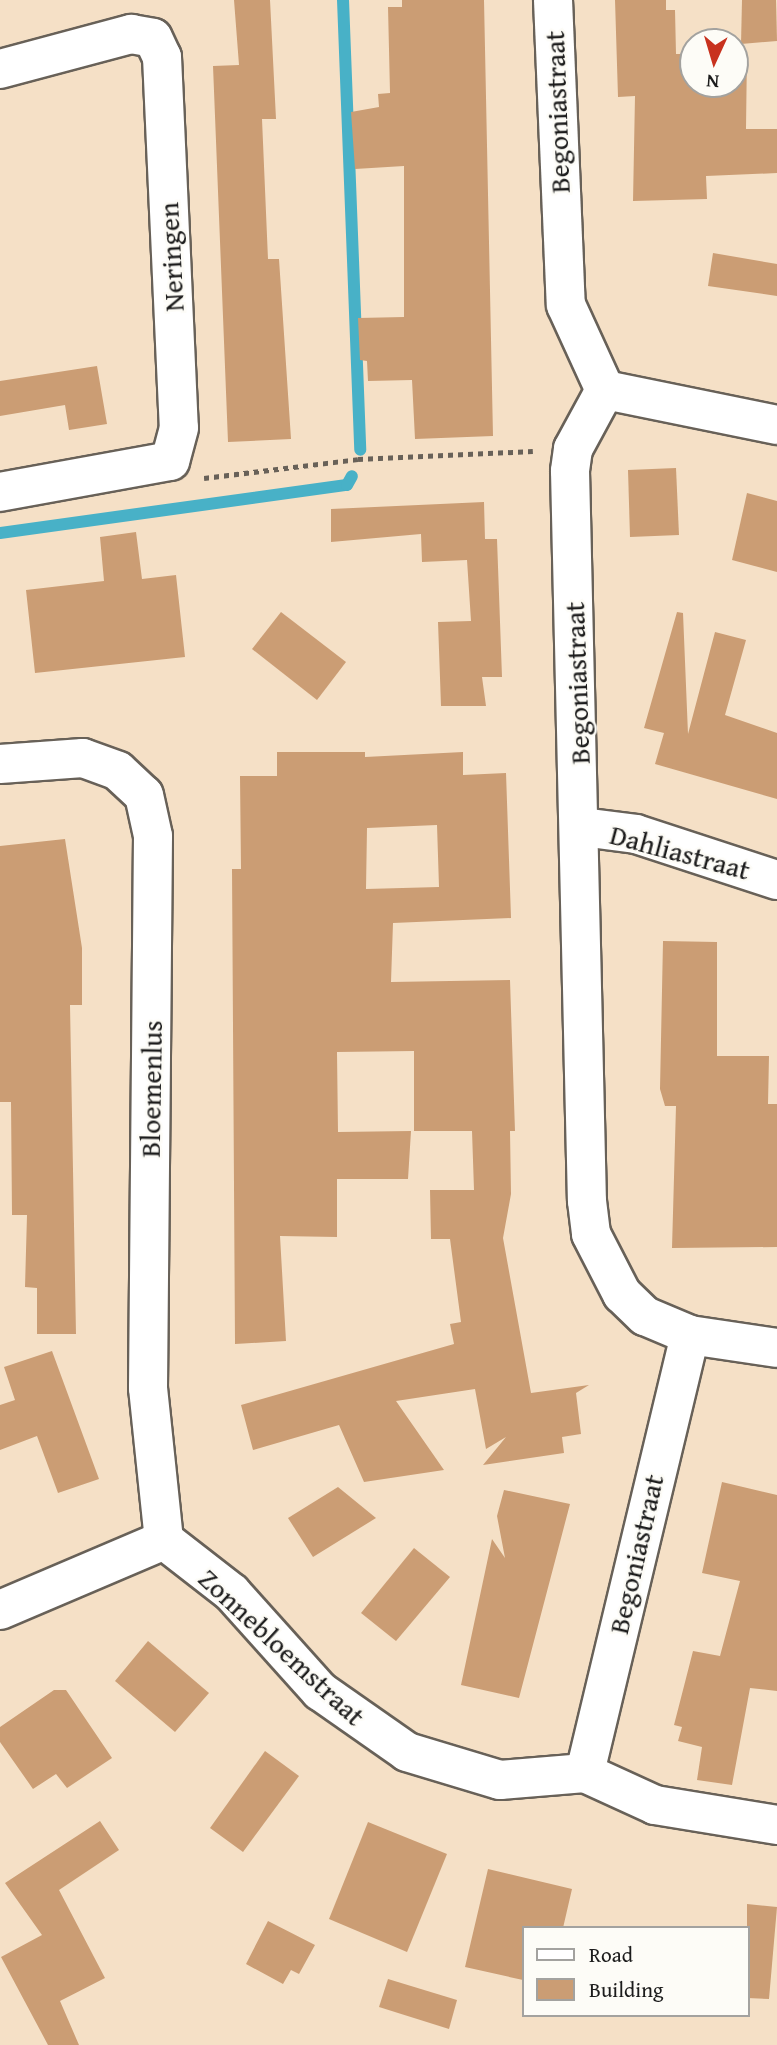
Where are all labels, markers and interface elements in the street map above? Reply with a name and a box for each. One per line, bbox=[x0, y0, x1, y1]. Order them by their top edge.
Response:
north arrow bbox=[679, 28, 749, 98]
street label: Begoniastraat bbox=[537, 30, 577, 194]
text: N bbox=[705, 68, 720, 96]
street label: Neringen bbox=[151, 202, 191, 312]
street label: Begoniastraat bbox=[557, 601, 597, 765]
street label: Dahliastraat bbox=[606, 817, 754, 887]
street label: Bloemenlus bbox=[133, 1020, 169, 1158]
street label: Begoniastraat bbox=[601, 1471, 671, 1637]
street label: Zonnebloemstraat bbox=[192, 1561, 372, 1733]
legend bbox=[522, 1926, 749, 2017]
text: Road bbox=[589, 1939, 633, 1970]
text: Building bbox=[589, 1974, 663, 2005]

